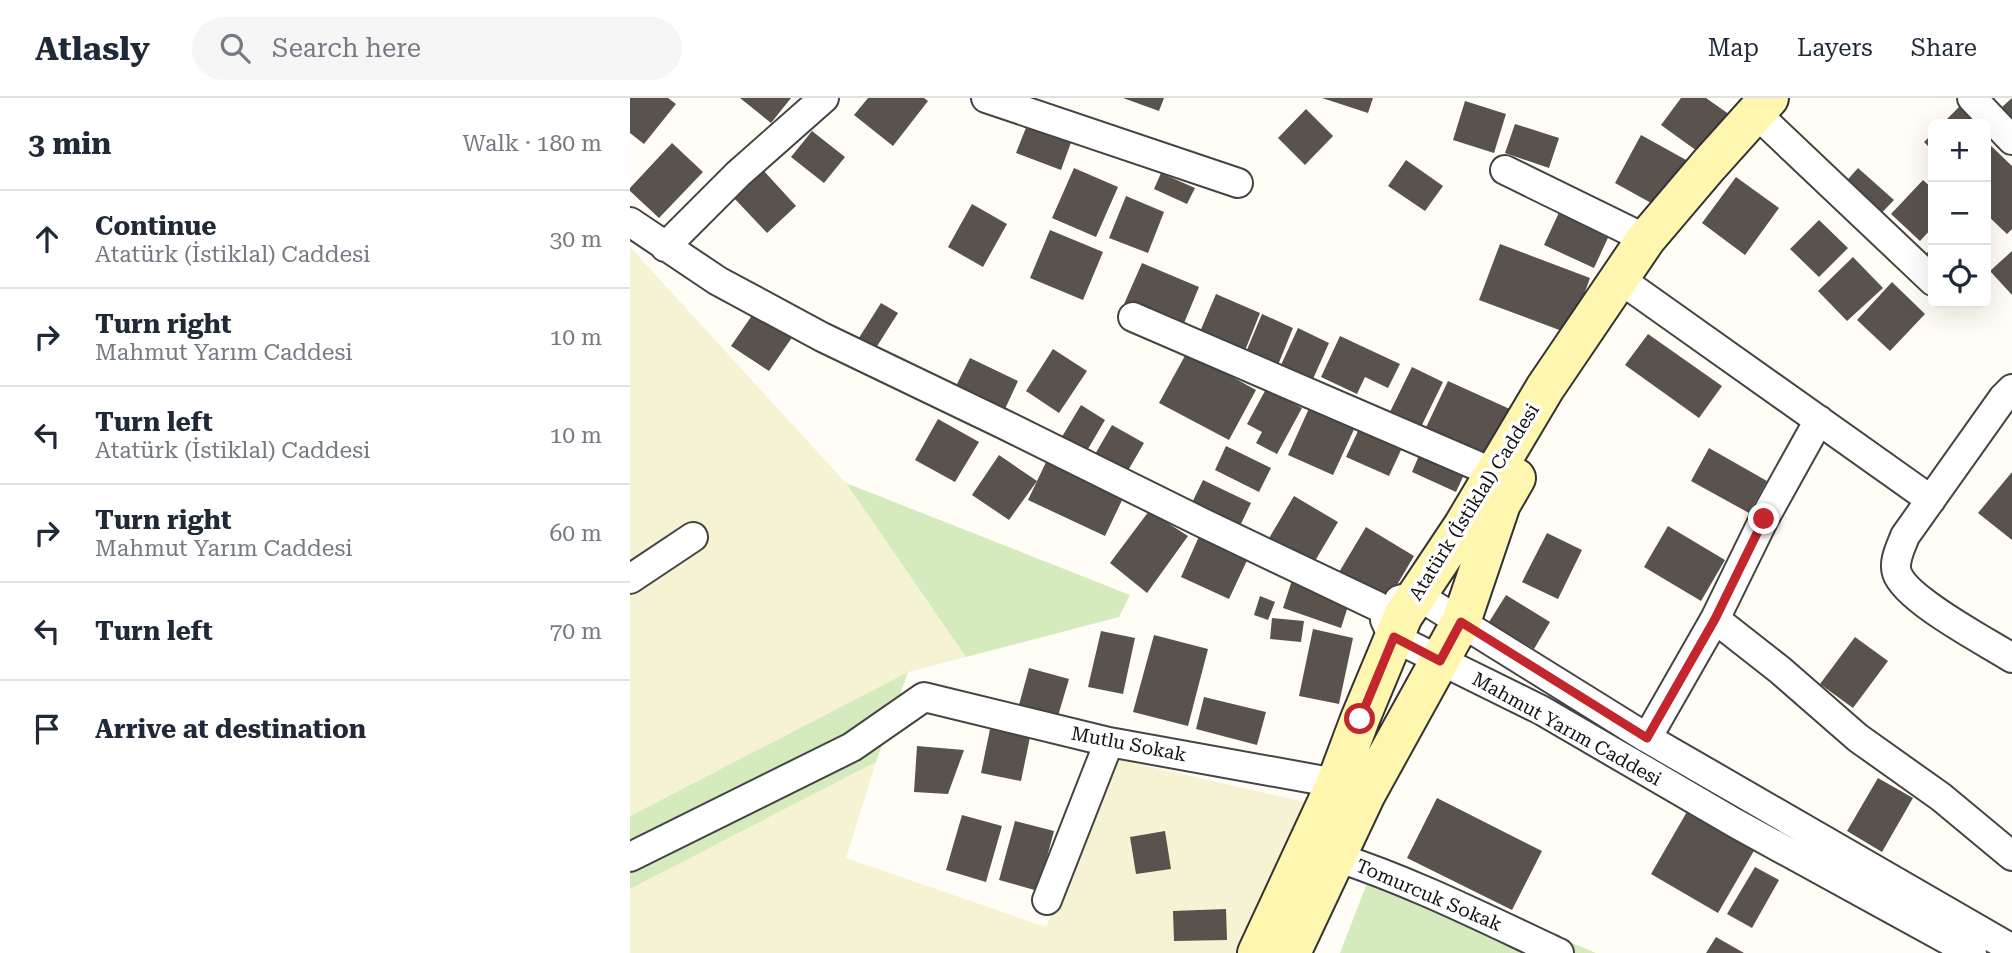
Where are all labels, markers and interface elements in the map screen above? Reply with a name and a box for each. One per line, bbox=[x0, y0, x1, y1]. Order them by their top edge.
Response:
search box bbox=[192, 17, 682, 80]
text: Atlasly bbox=[35, 29, 150, 68]
icon: search bbox=[216, 29, 254, 67]
text: Search here bbox=[272, 33, 421, 63]
text: Map bbox=[1708, 34, 1759, 62]
text: Layers bbox=[1797, 34, 1873, 62]
text: Share bbox=[1911, 34, 1977, 62]
map controls bbox=[1928, 119, 1991, 308]
button: + bbox=[1928, 119, 1991, 182]
text: 3 min bbox=[28, 126, 111, 161]
text: Walk · 180 m bbox=[463, 130, 602, 157]
button: − bbox=[1928, 182, 1991, 245]
text: Continue bbox=[95, 211, 217, 241]
icon: ahead bbox=[28, 220, 66, 258]
text: 30 m bbox=[549, 226, 602, 253]
text: Atatürk (İstiklal) Caddesi bbox=[95, 241, 370, 268]
button: locate bbox=[1928, 245, 1991, 308]
text: Turn right bbox=[95, 309, 231, 339]
icon: right bbox=[28, 318, 66, 356]
text: 10 m bbox=[549, 324, 602, 351]
text: Mahmut Yarım Caddesi bbox=[95, 339, 353, 366]
street label: Atatürk (İstiklal) Caddesi bbox=[1404, 399, 1544, 605]
text: Turn left bbox=[95, 407, 213, 437]
icon: left bbox=[28, 416, 66, 454]
text: 10 m bbox=[549, 422, 602, 449]
text: Atatürk (İstiklal) Caddesi bbox=[95, 437, 370, 464]
route end bbox=[1748, 503, 1779, 534]
text: Turn right bbox=[95, 505, 231, 535]
icon: right bbox=[28, 514, 66, 552]
text: 60 m bbox=[549, 520, 602, 547]
text: Mahmut Yarım Caddesi bbox=[95, 535, 353, 562]
icon: left bbox=[28, 612, 66, 650]
text: Turn left bbox=[95, 616, 213, 646]
text: 70 m bbox=[549, 618, 602, 645]
street label: Mahmut Yarım Caddesi bbox=[1468, 667, 1666, 791]
route start bbox=[1344, 703, 1375, 734]
icon: arrive bbox=[28, 710, 66, 748]
text: Arrive at destination bbox=[95, 714, 366, 744]
street label: Mutlu Sokak bbox=[1069, 722, 1189, 766]
street label: Tomurcuk Sokak bbox=[1352, 854, 1506, 936]

